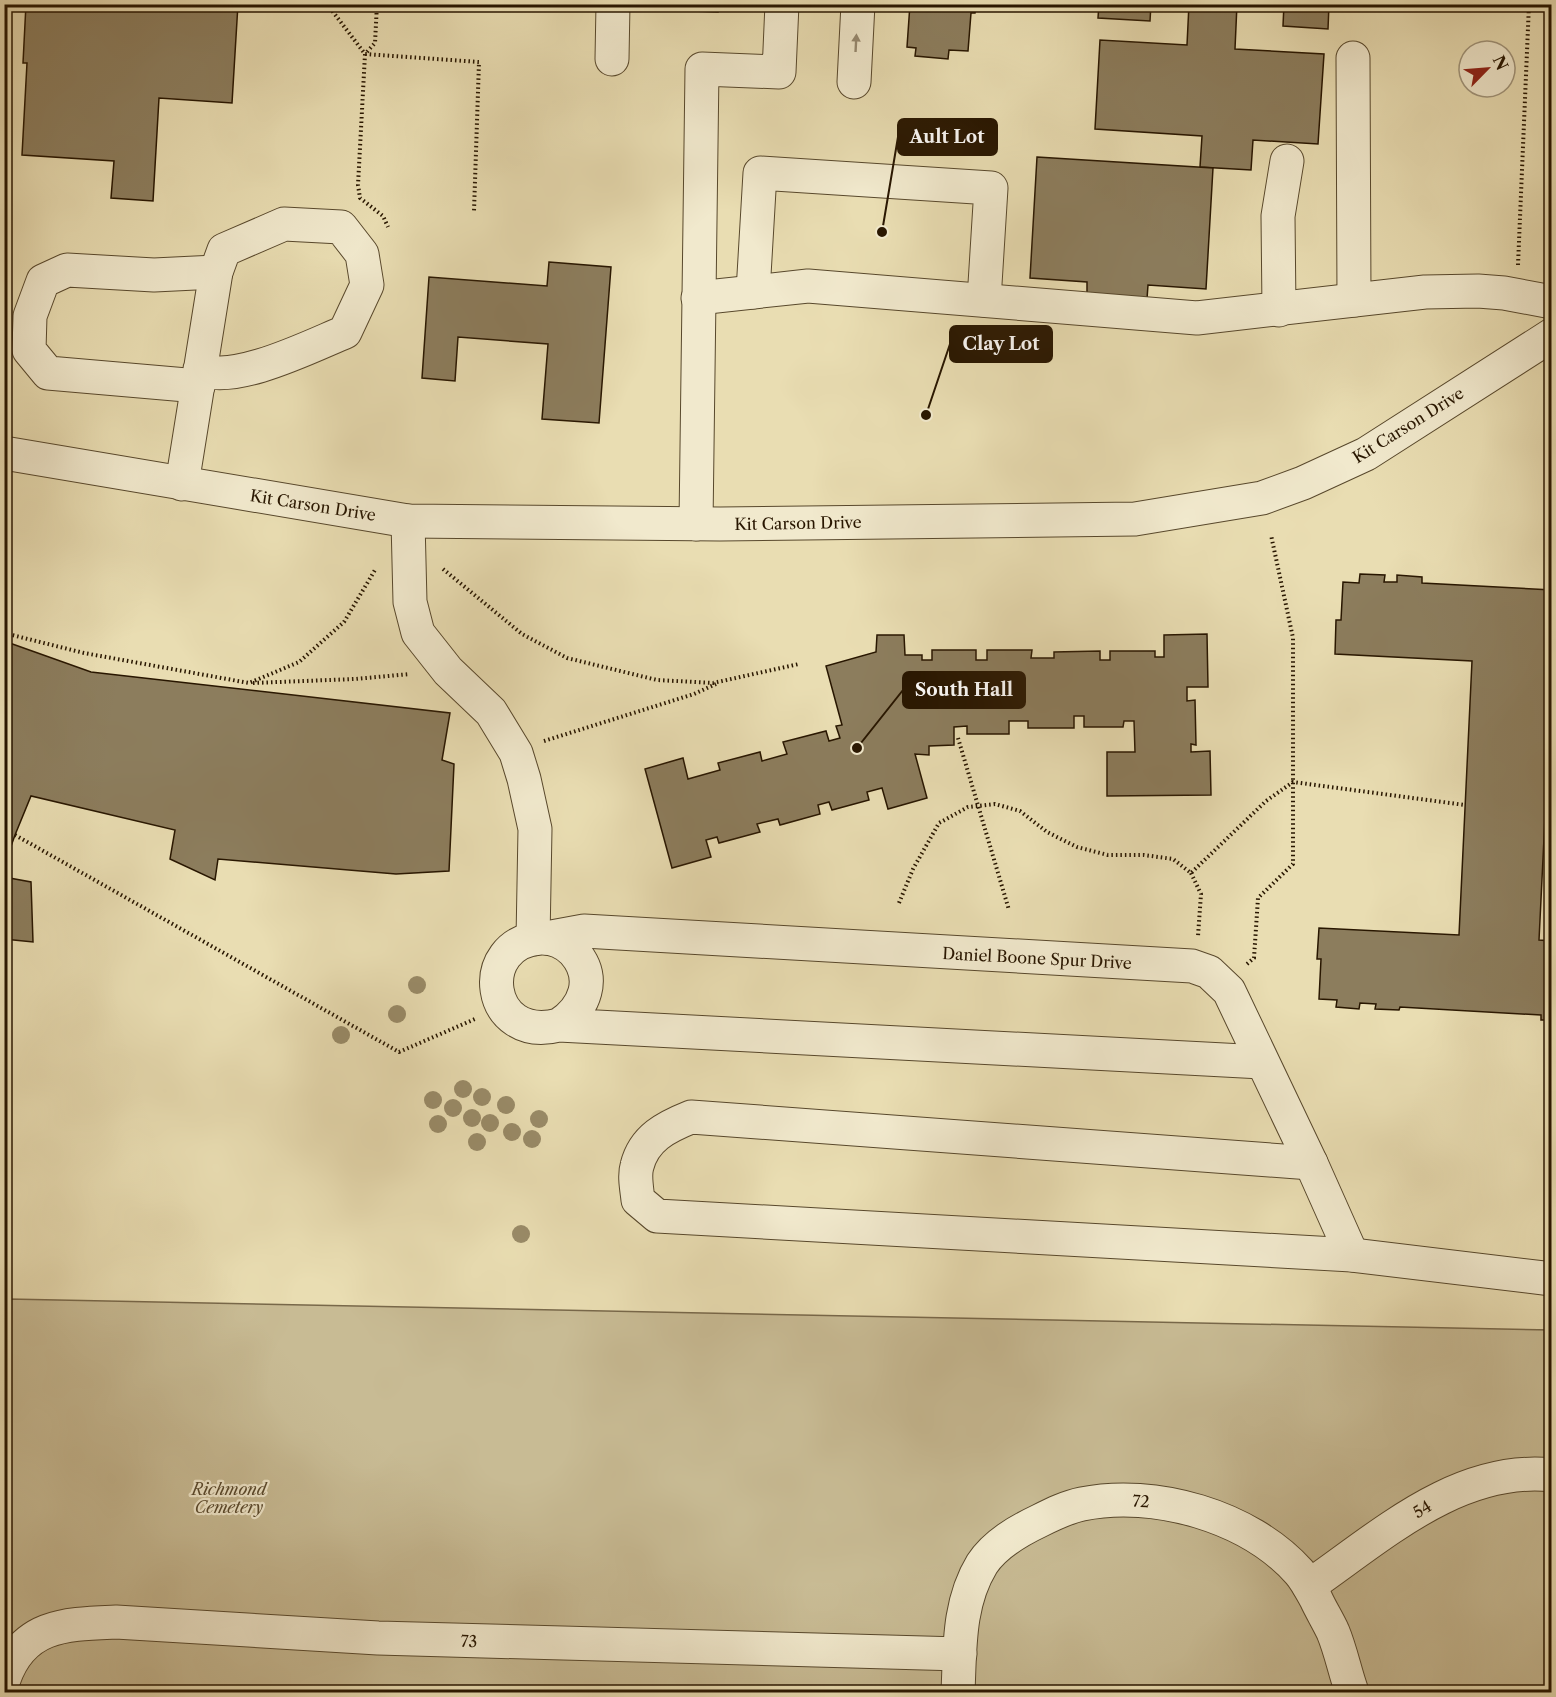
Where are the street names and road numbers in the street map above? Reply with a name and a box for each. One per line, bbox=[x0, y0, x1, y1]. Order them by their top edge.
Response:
street label: Kit Carson Drive bbox=[1349, 383, 1467, 467]
street label: Kit Carson Drive bbox=[249, 485, 378, 525]
street label: Kit Carson Drive bbox=[734, 512, 862, 534]
street label: Daniel Boone Spur Drive bbox=[942, 943, 1132, 973]
street label: 72 bbox=[1132, 1491, 1150, 1511]
street label: 54 bbox=[1409, 1496, 1435, 1522]
street label: 73 bbox=[460, 1631, 478, 1651]

